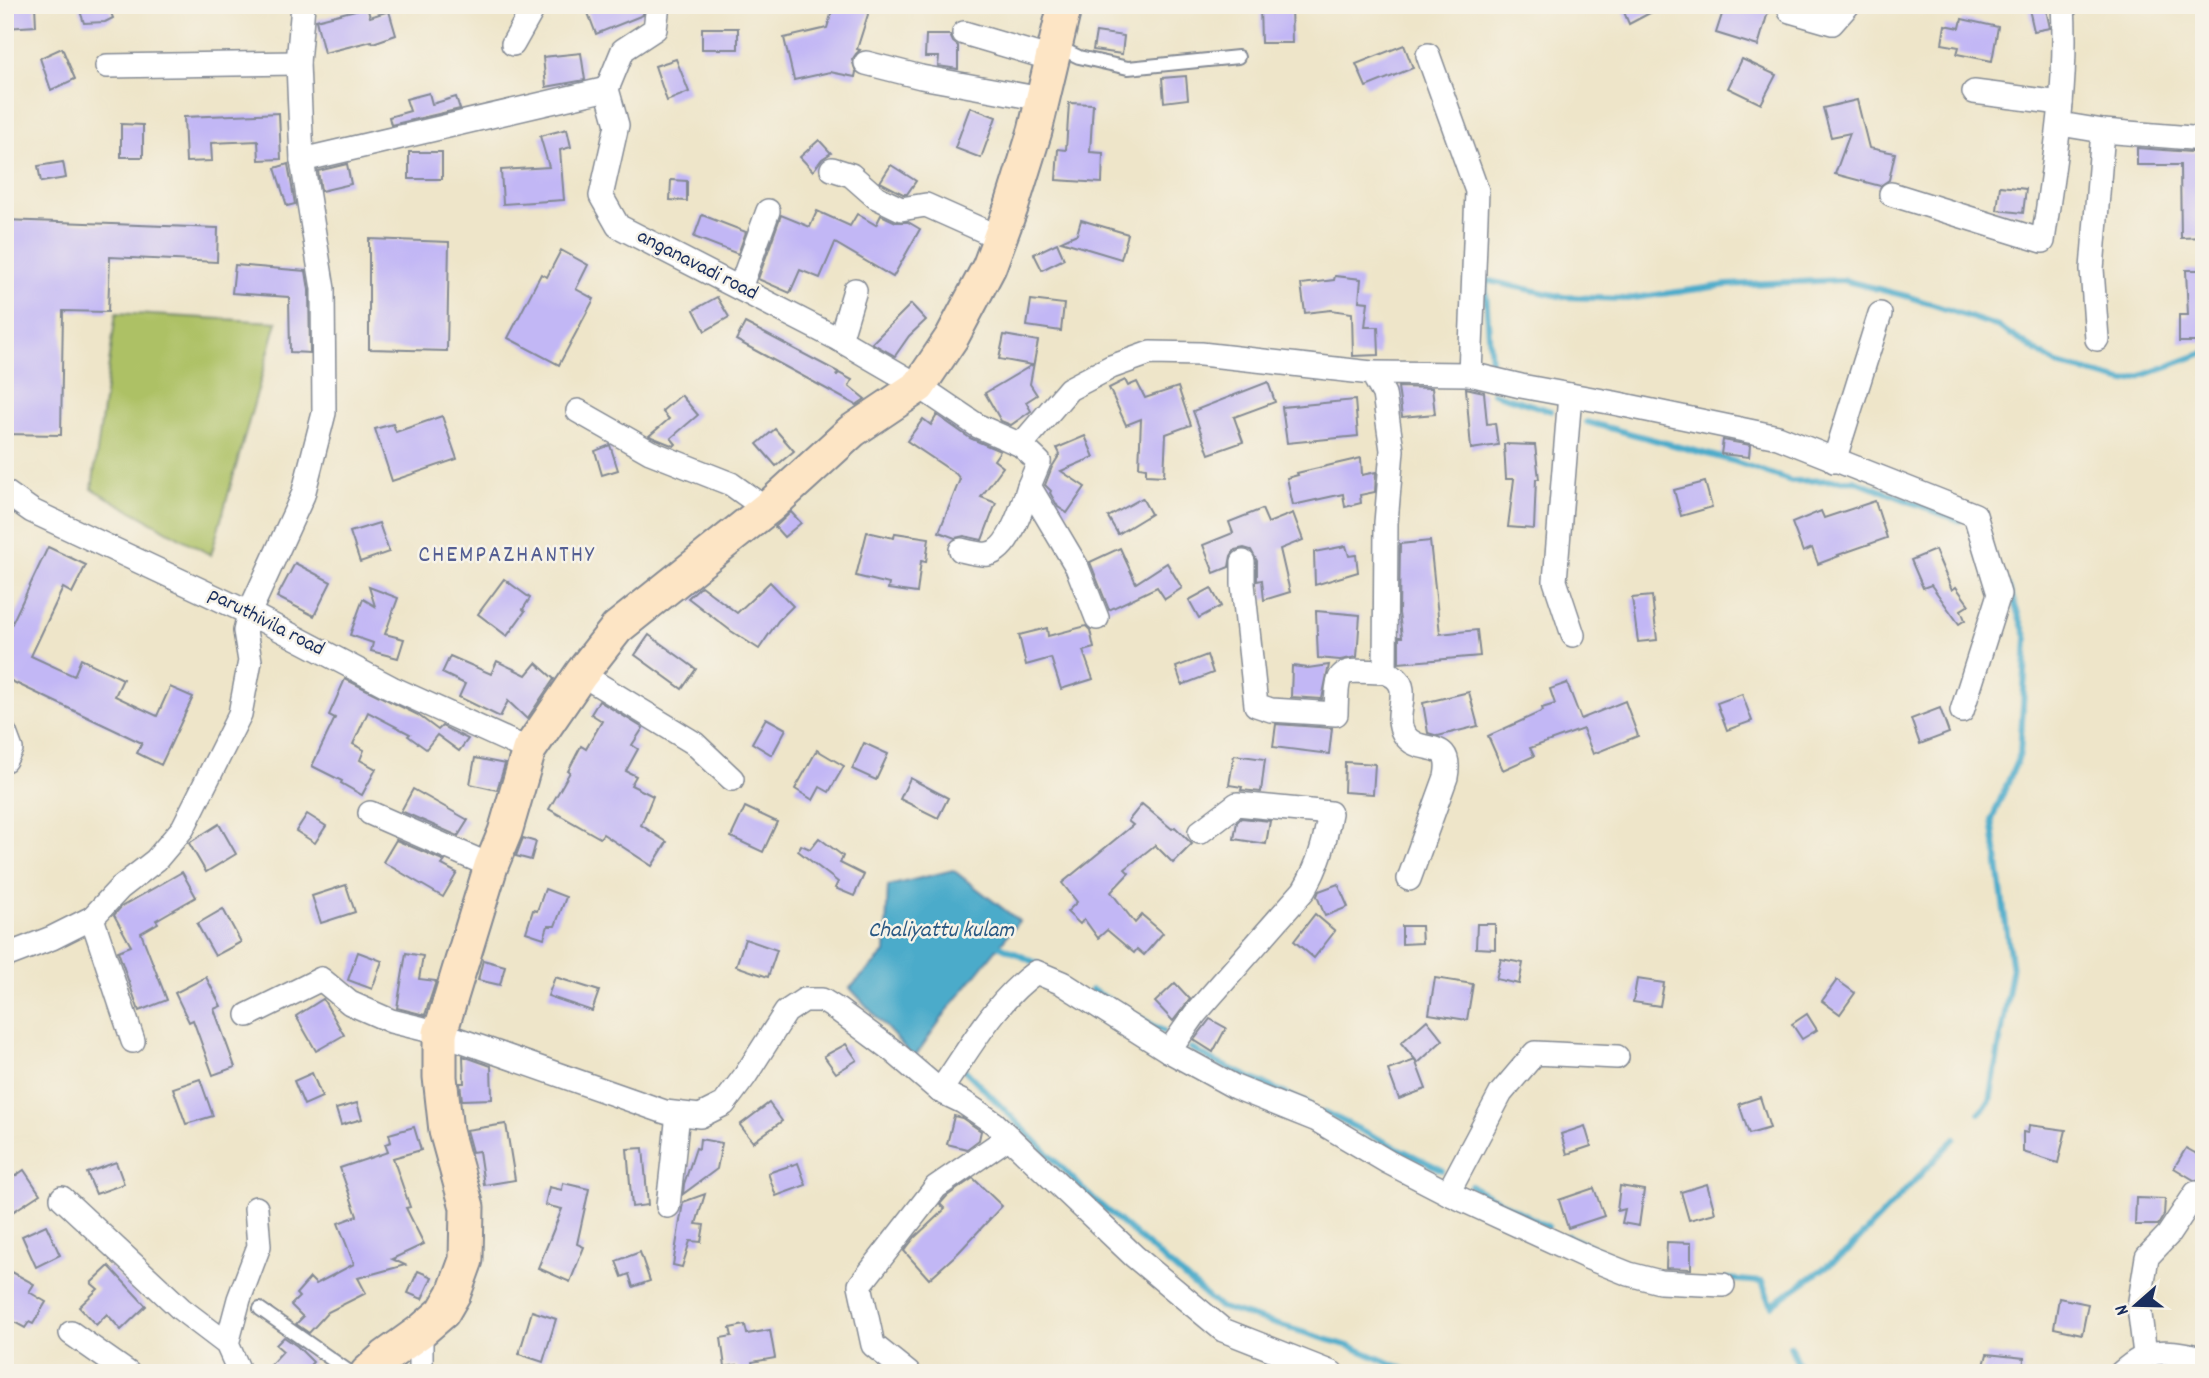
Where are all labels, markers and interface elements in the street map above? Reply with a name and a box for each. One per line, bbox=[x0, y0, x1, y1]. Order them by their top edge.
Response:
street label: anganavadi road bbox=[631, 223, 763, 309]
district label: CHEMPAZHANTHY bbox=[418, 539, 596, 573]
street label: paruthivila road bbox=[203, 581, 329, 665]
water label: Chaliyattu kulam bbox=[868, 915, 1015, 948]
north arrow bbox=[2100, 1270, 2170, 1340]
text: N bbox=[2109, 1301, 2138, 1319]

